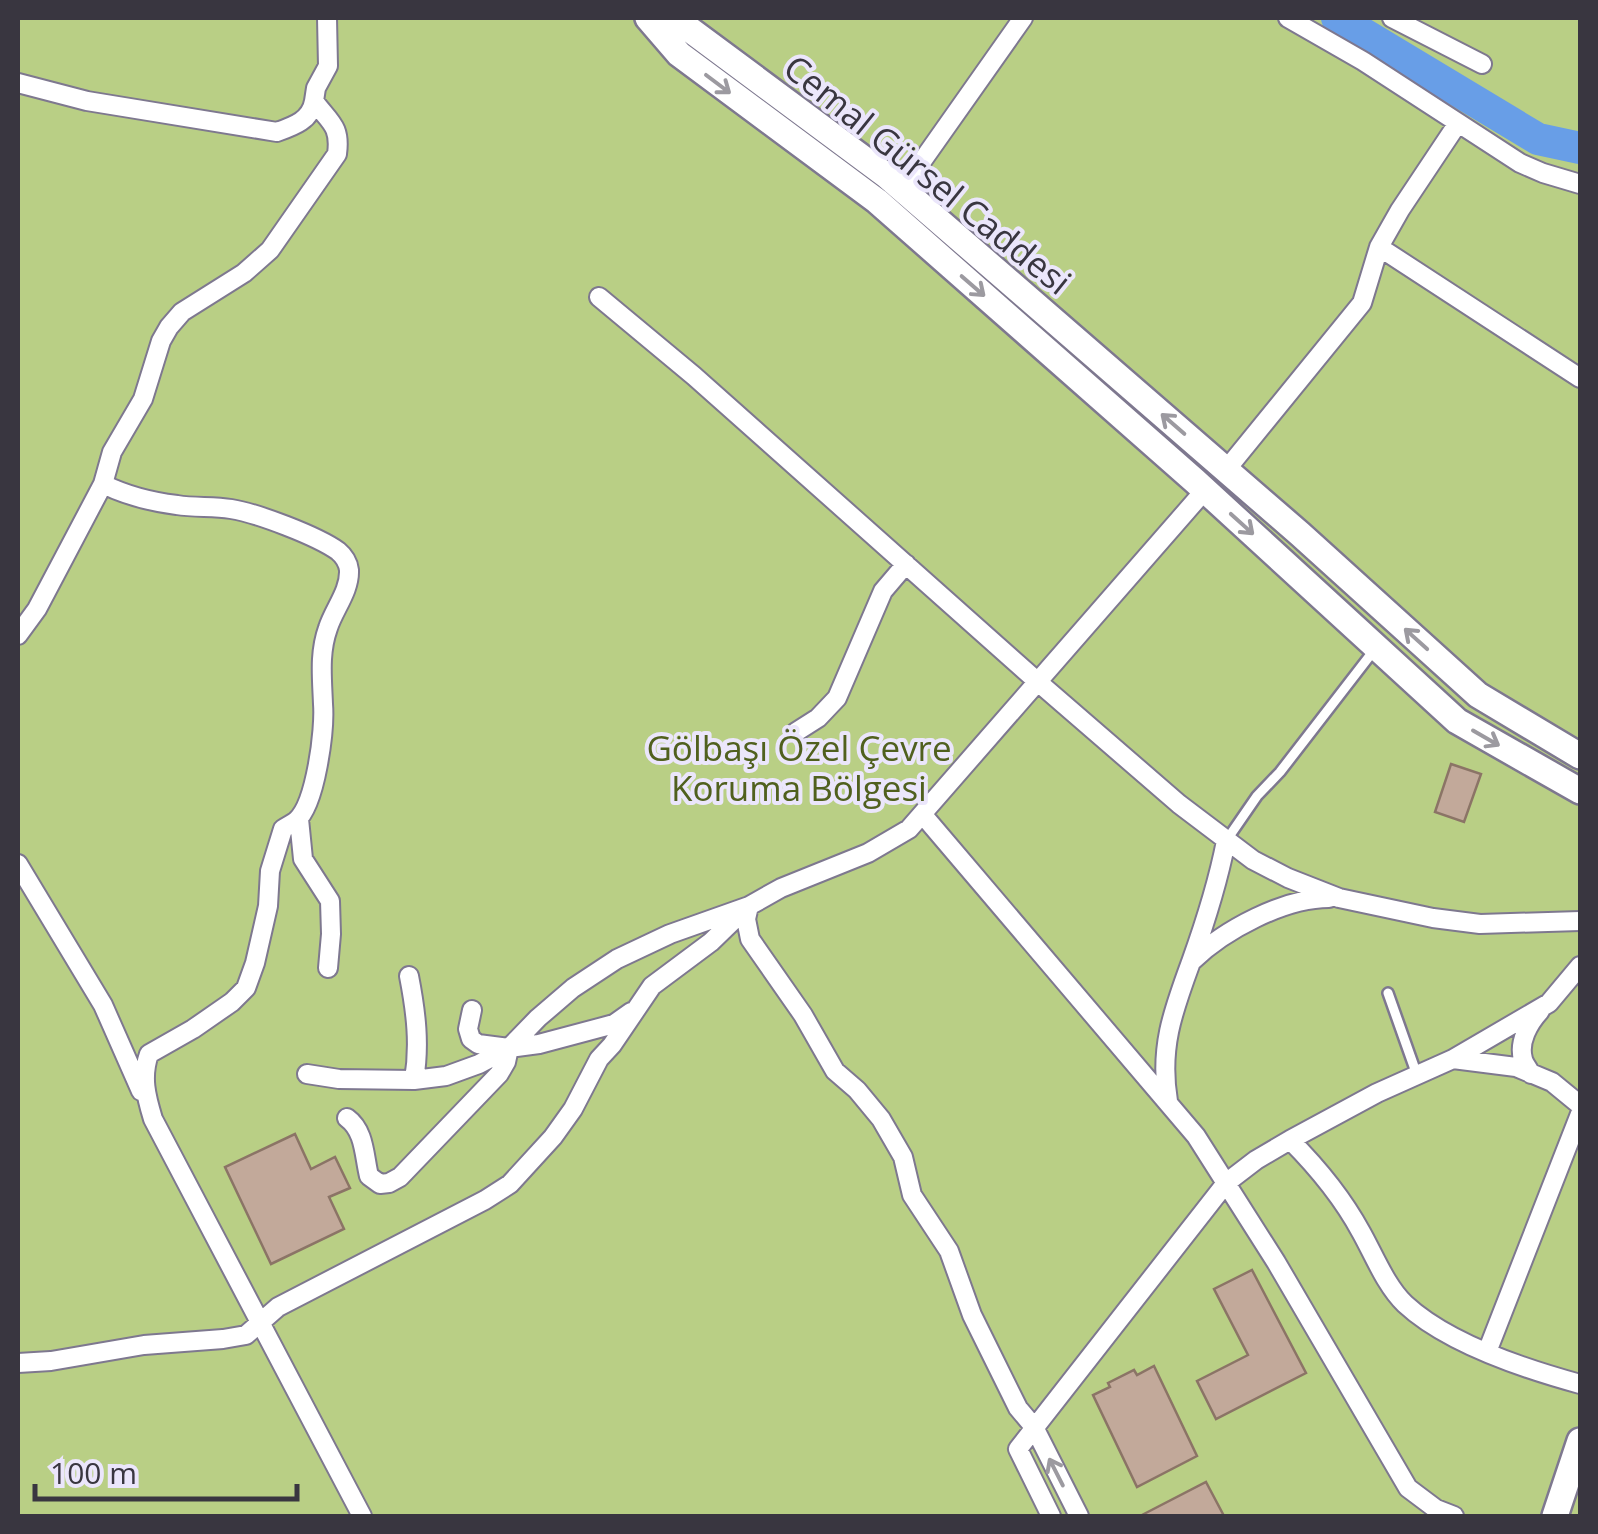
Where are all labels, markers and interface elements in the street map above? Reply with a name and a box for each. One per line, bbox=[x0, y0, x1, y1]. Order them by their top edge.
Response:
street label: Cemal Gürsel Caddesi bbox=[775, 44, 1081, 304]
one-way arrow bbox=[704, 73, 731, 94]
one-way arrow bbox=[960, 274, 985, 297]
one-way arrow bbox=[1161, 412, 1186, 435]
one-way arrow bbox=[1229, 513, 1254, 536]
one-way arrow bbox=[1404, 628, 1429, 651]
park label: Gölbaşı Özel Çevre Koruma Bölgesi bbox=[646, 724, 952, 811]
one-way arrow bbox=[1471, 728, 1501, 748]
scale bar bbox=[35, 1439, 298, 1501]
text: 100 m bbox=[50, 1452, 137, 1493]
one-way arrow bbox=[1046, 1457, 1065, 1487]

